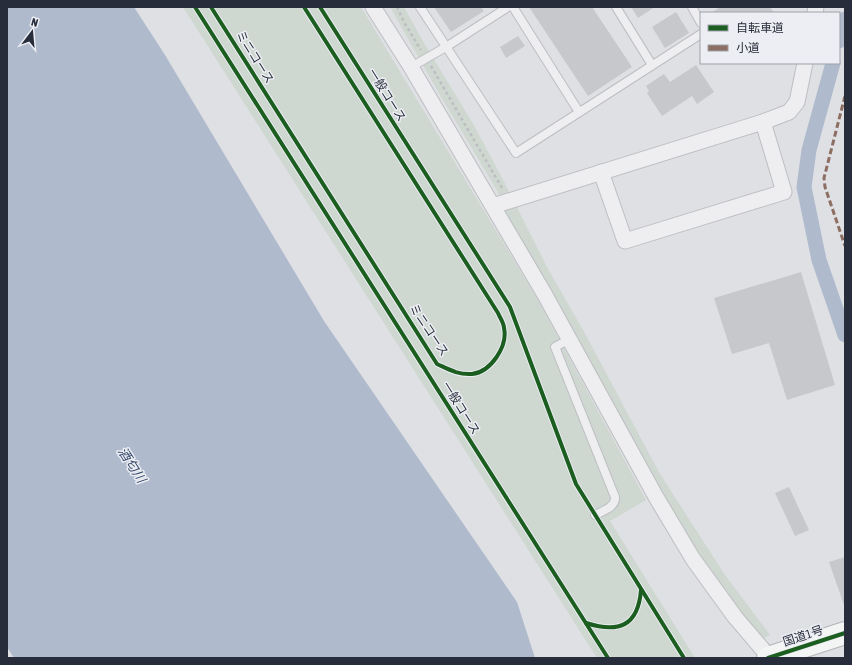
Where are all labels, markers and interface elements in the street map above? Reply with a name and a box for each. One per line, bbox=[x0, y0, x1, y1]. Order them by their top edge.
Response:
north arrow bbox=[12, 12, 52, 52]
legend bbox=[700, 12, 840, 64]
text: N bbox=[30, 16, 40, 29]
text: 自転車道 bbox=[736, 21, 784, 35]
street label: ミニコース bbox=[233, 28, 277, 86]
text: 小道 bbox=[736, 41, 760, 55]
street label: 一般コース bbox=[365, 66, 409, 124]
street label: ミニコース bbox=[407, 301, 451, 359]
street label: 一般コース bbox=[439, 379, 483, 437]
water label: 酒匂川 bbox=[115, 445, 150, 487]
street label: 国道1号 bbox=[781, 623, 825, 649]

